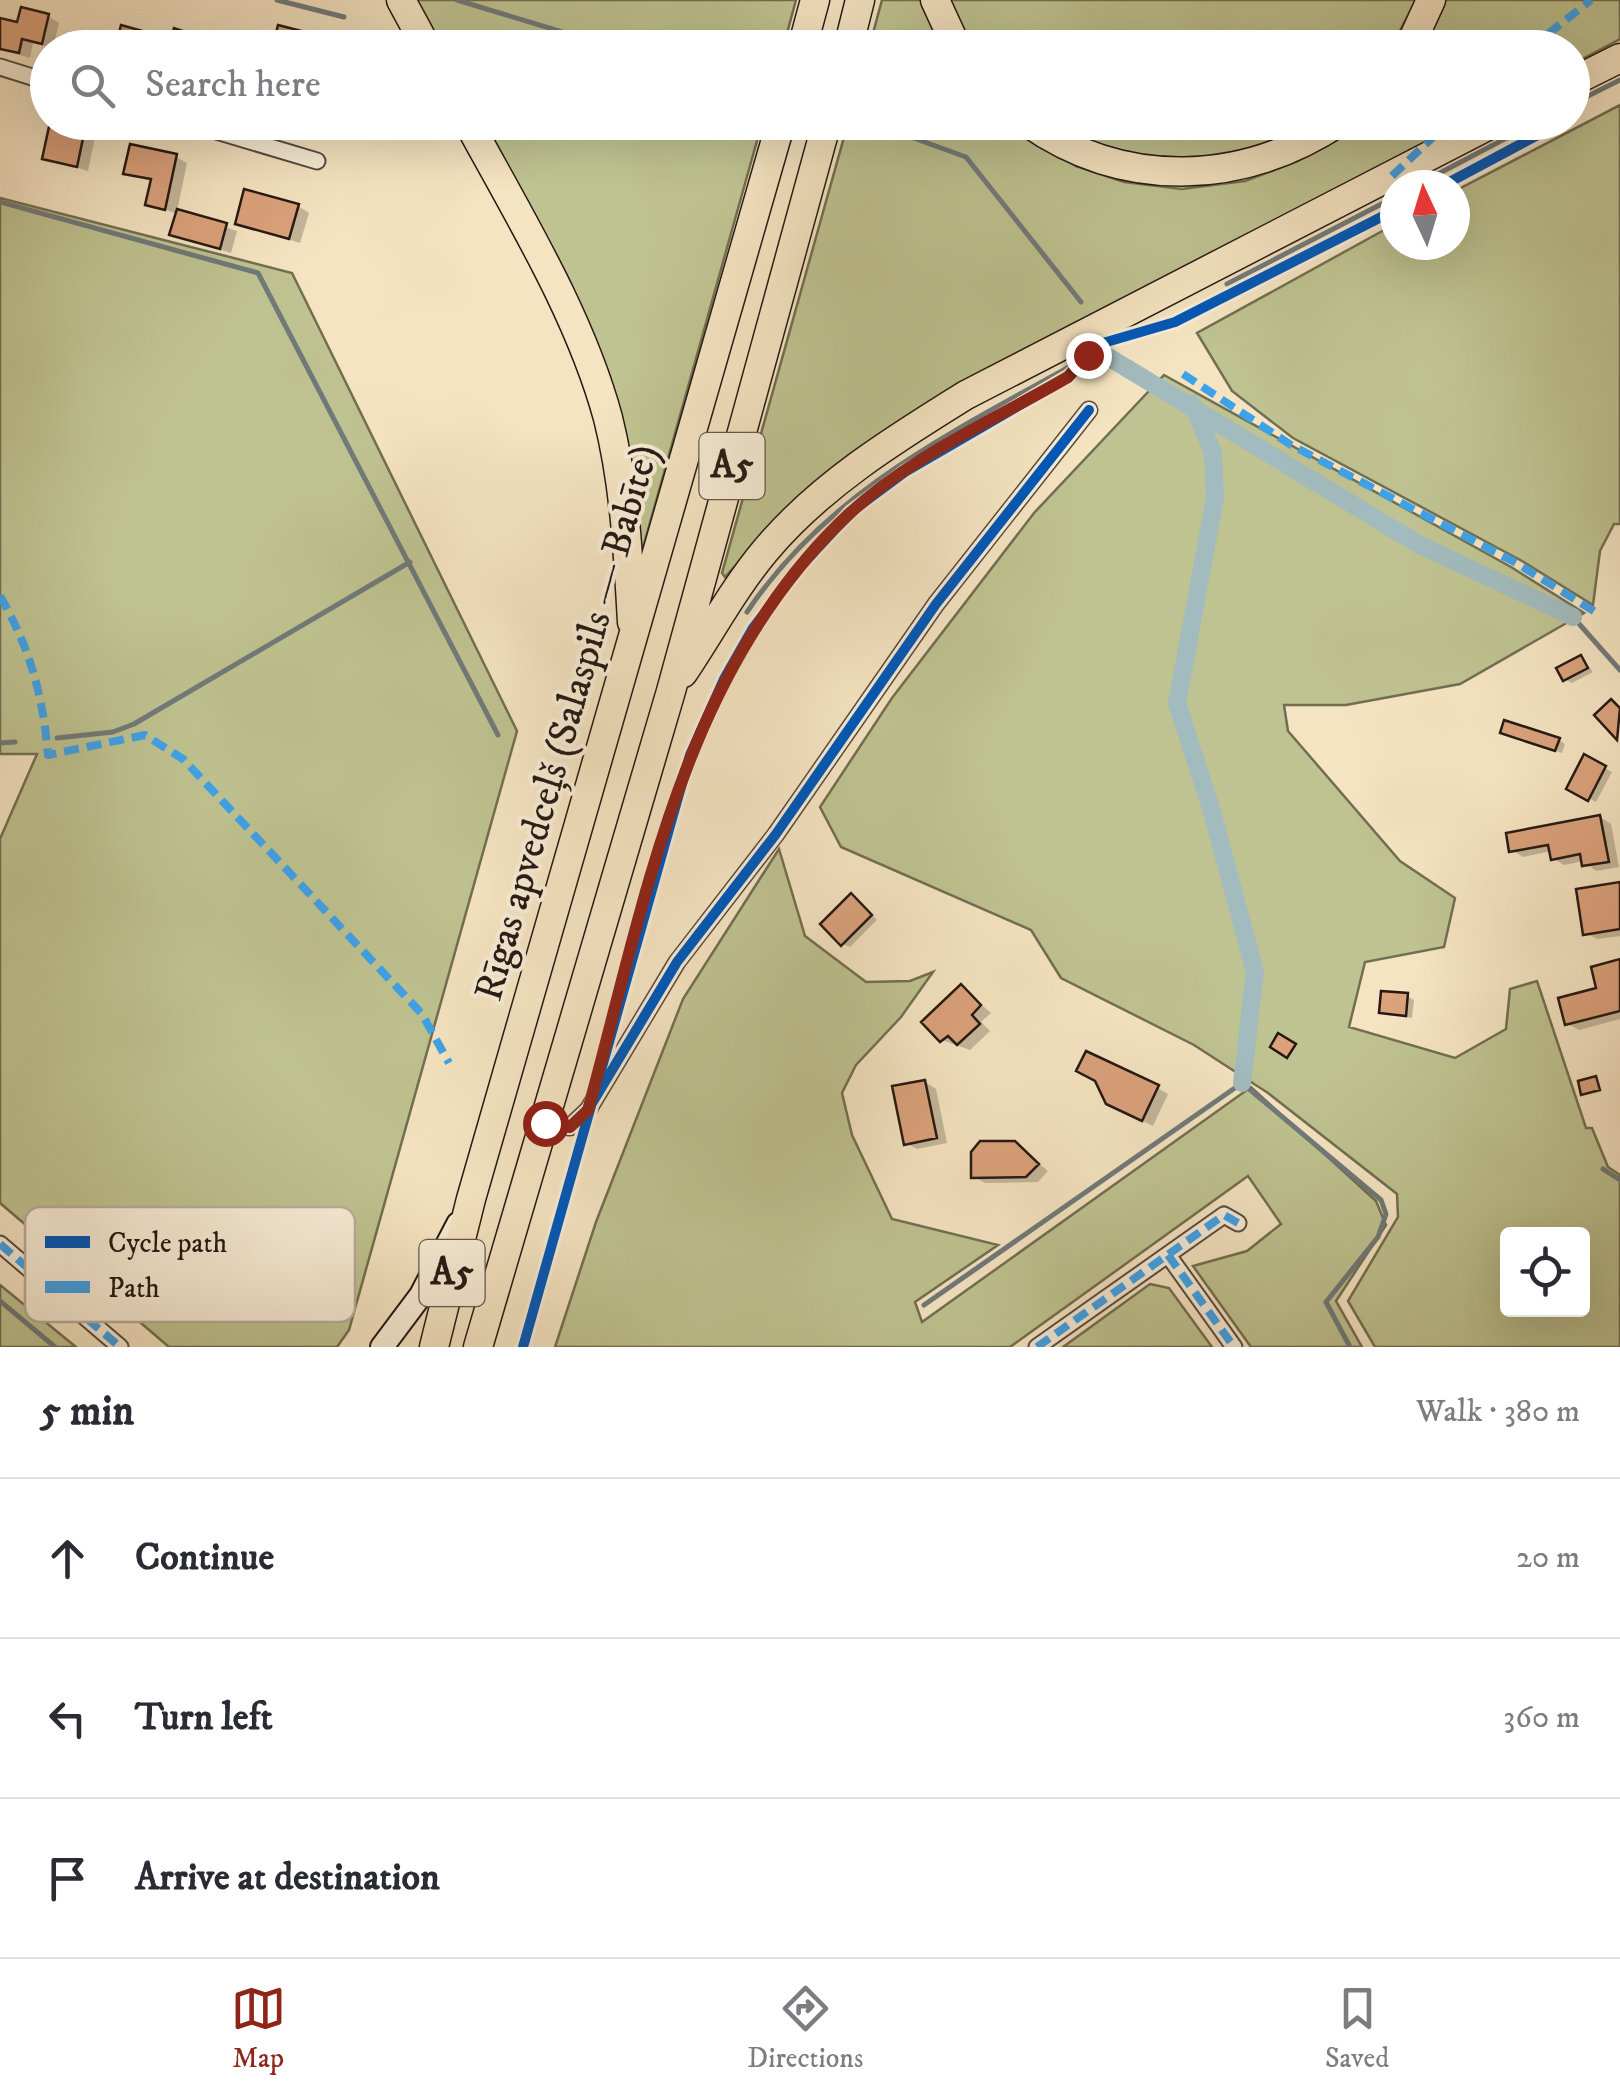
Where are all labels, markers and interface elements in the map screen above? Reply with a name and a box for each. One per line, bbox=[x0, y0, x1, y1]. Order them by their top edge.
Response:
search box bbox=[30, 30, 1590, 140]
icon: search bbox=[65, 58, 120, 113]
text: Search here bbox=[145, 61, 321, 109]
north arrow bbox=[1380, 170, 1470, 260]
route end bbox=[1066, 333, 1112, 379]
road number: A5 bbox=[700, 433, 764, 499]
street label: Rīgas apvedceļš (Salaspils — Babīte) bbox=[465, 439, 671, 1007]
route start bbox=[523, 1101, 569, 1147]
legend bbox=[25, 1207, 355, 1322]
text: Cycle path bbox=[108, 1226, 227, 1261]
map controls bbox=[1500, 1227, 1590, 1317]
button: locate bbox=[1500, 1227, 1590, 1317]
road number: A5 bbox=[420, 1240, 484, 1306]
text: Path bbox=[108, 1271, 160, 1306]
text: 5 min bbox=[40, 1386, 134, 1438]
text: Walk · 380 m bbox=[1416, 1392, 1580, 1432]
icon: ahead bbox=[40, 1531, 95, 1586]
text: Continue bbox=[135, 1534, 274, 1582]
text: 20 m bbox=[1516, 1538, 1580, 1578]
icon: left bbox=[40, 1691, 95, 1746]
text: Turn left bbox=[135, 1694, 273, 1742]
text: 360 m bbox=[1503, 1698, 1580, 1738]
icon: arrive bbox=[40, 1851, 95, 1906]
text: Arrive at destination bbox=[135, 1854, 440, 1902]
tab: Map bbox=[231, 1981, 286, 2076]
tab: Directions bbox=[747, 1981, 863, 2076]
tab: Saved bbox=[1325, 1981, 1389, 2076]

